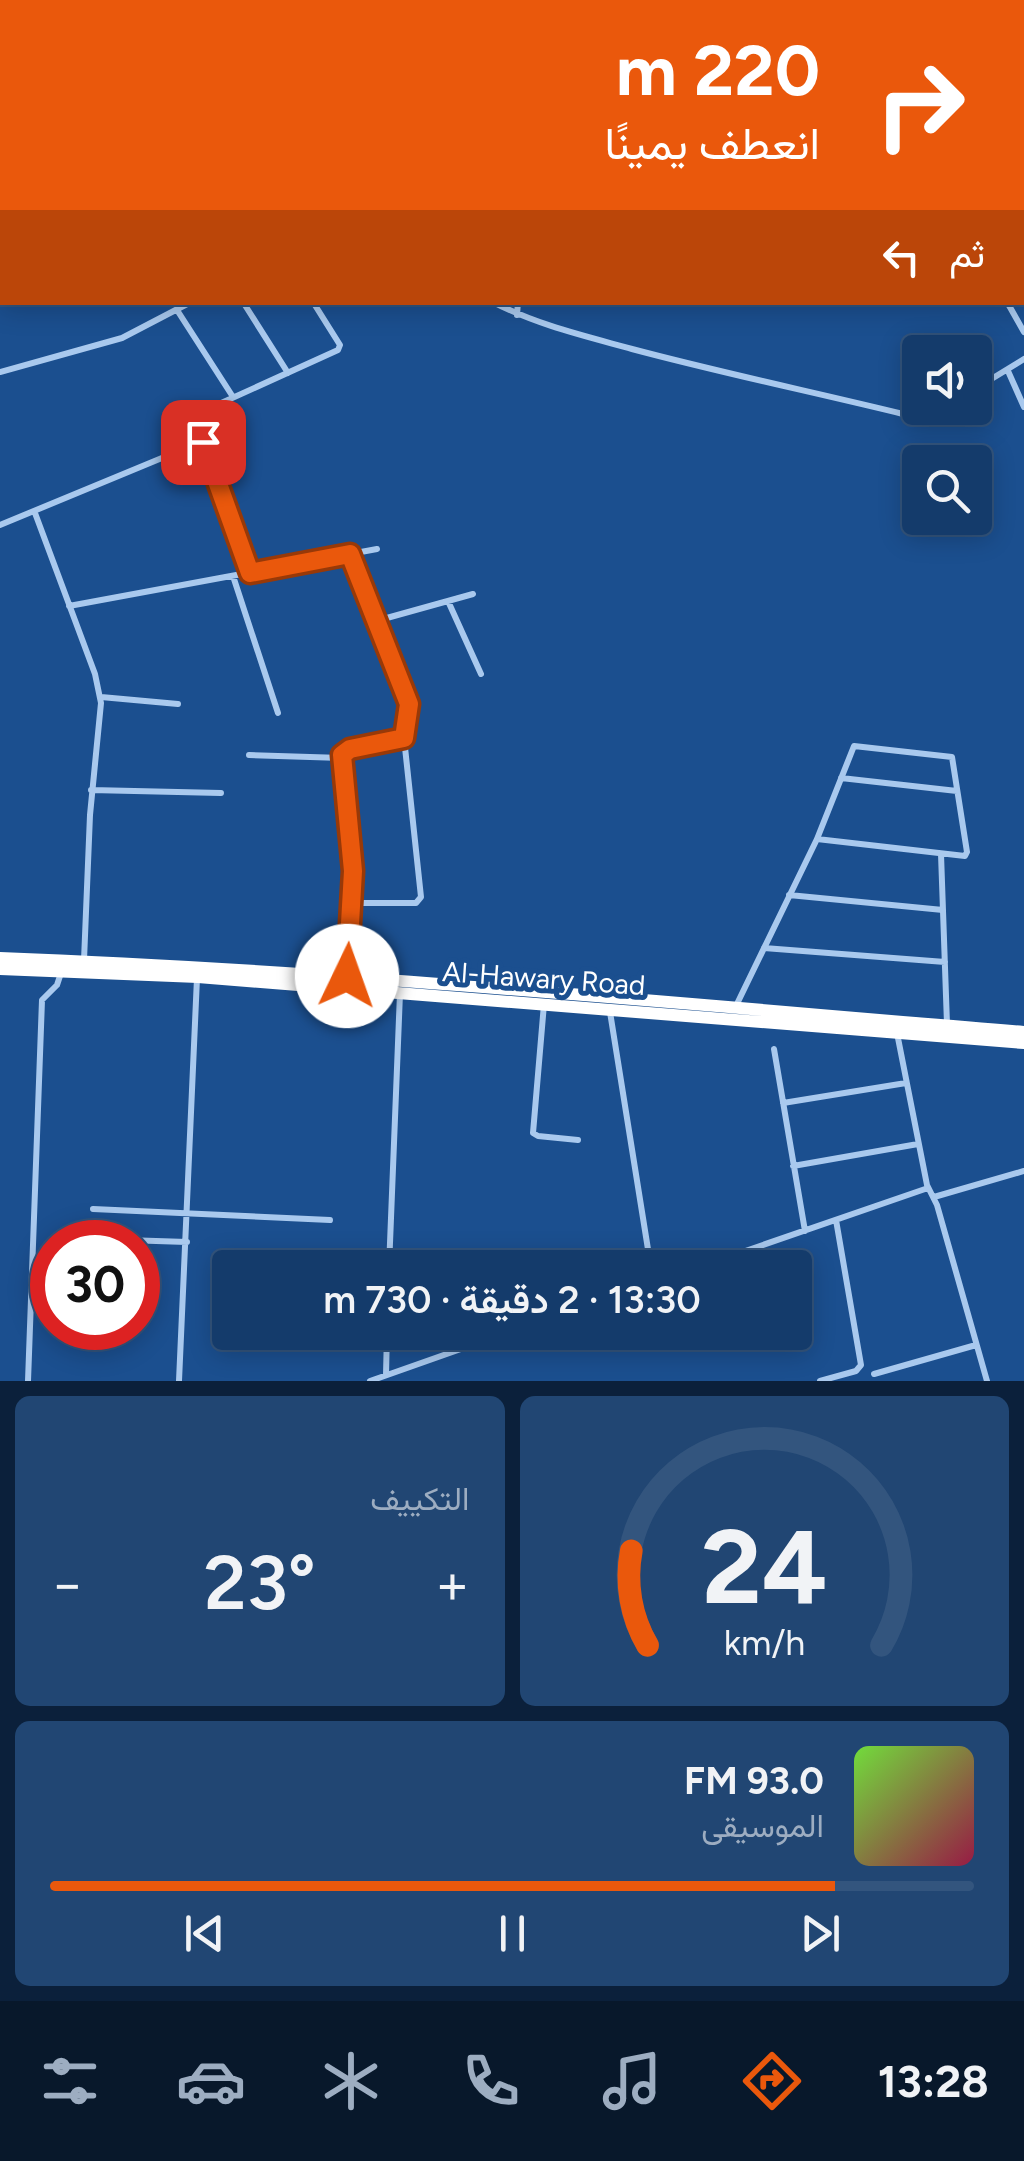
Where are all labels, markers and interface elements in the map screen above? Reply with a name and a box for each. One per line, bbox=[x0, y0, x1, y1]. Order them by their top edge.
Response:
text: 220 m bbox=[616, 28, 820, 113]
icon: right bbox=[855, 40, 985, 170]
text: انعطف يمينًا bbox=[605, 116, 820, 170]
icon: left bbox=[874, 230, 929, 285]
text: ثم bbox=[949, 231, 985, 277]
map controls bbox=[902, 335, 992, 535]
button: sound bbox=[902, 335, 992, 425]
pin bbox=[161, 400, 246, 485]
icon: arrive bbox=[176, 415, 231, 470]
button: search bbox=[902, 445, 992, 535]
position arrow bbox=[295, 924, 399, 1028]
street label: Al-Hawary Road bbox=[441, 954, 647, 1002]
speed limit sign: 30 bbox=[30, 1220, 160, 1350]
text: 13:30 · 2 دقيقة · 730 m bbox=[323, 1277, 701, 1323]
text: التكييف bbox=[370, 1480, 470, 1518]
text: 24 bbox=[701, 1504, 827, 1629]
text: 23° bbox=[204, 1538, 316, 1628]
text: − bbox=[50, 1551, 84, 1617]
text: + bbox=[435, 1551, 469, 1617]
text: km/h bbox=[723, 1621, 805, 1664]
text: 93.0 FM bbox=[684, 1758, 824, 1804]
text: الموسيقى bbox=[701, 1807, 824, 1845]
icon: previous bbox=[177, 1906, 232, 1961]
icon: pause bbox=[485, 1906, 540, 1961]
icon: next bbox=[793, 1906, 848, 1961]
icon: filters bbox=[35, 2046, 105, 2116]
icon: car bbox=[176, 2046, 246, 2116]
icon: climate bbox=[316, 2046, 386, 2116]
icon: phone bbox=[456, 2046, 526, 2116]
icon: music bbox=[597, 2046, 667, 2116]
icon: directions bbox=[737, 2046, 807, 2116]
text: 13:28 bbox=[878, 2054, 989, 2108]

